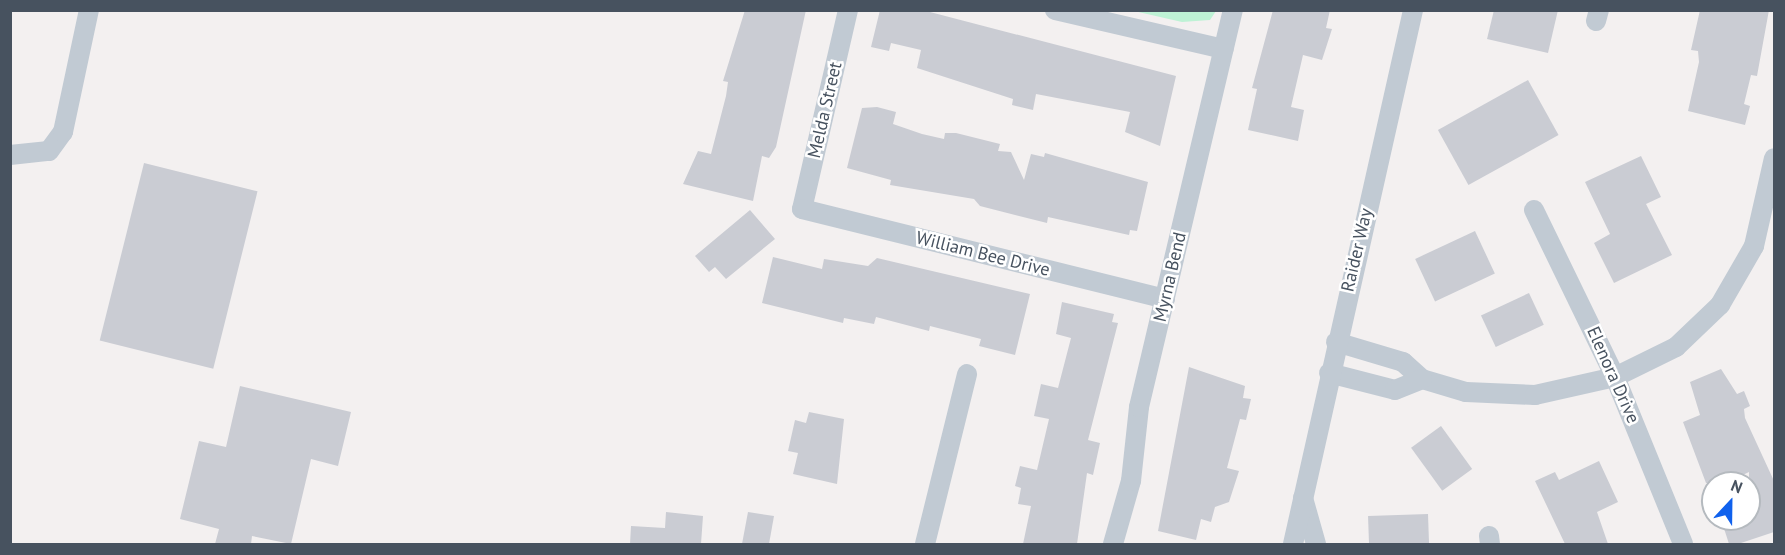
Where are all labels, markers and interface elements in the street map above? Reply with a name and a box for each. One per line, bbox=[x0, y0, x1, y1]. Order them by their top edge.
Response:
street label: Melda Street bbox=[803, 60, 847, 160]
street label: Raider Way bbox=[1337, 206, 1377, 294]
street label: William Bee Drive bbox=[914, 227, 1052, 281]
street label: Myrna Bend bbox=[1149, 230, 1191, 324]
street label: Elenora Drive bbox=[1582, 323, 1644, 427]
north arrow bbox=[1701, 471, 1761, 531]
text: N bbox=[1728, 475, 1746, 497]

